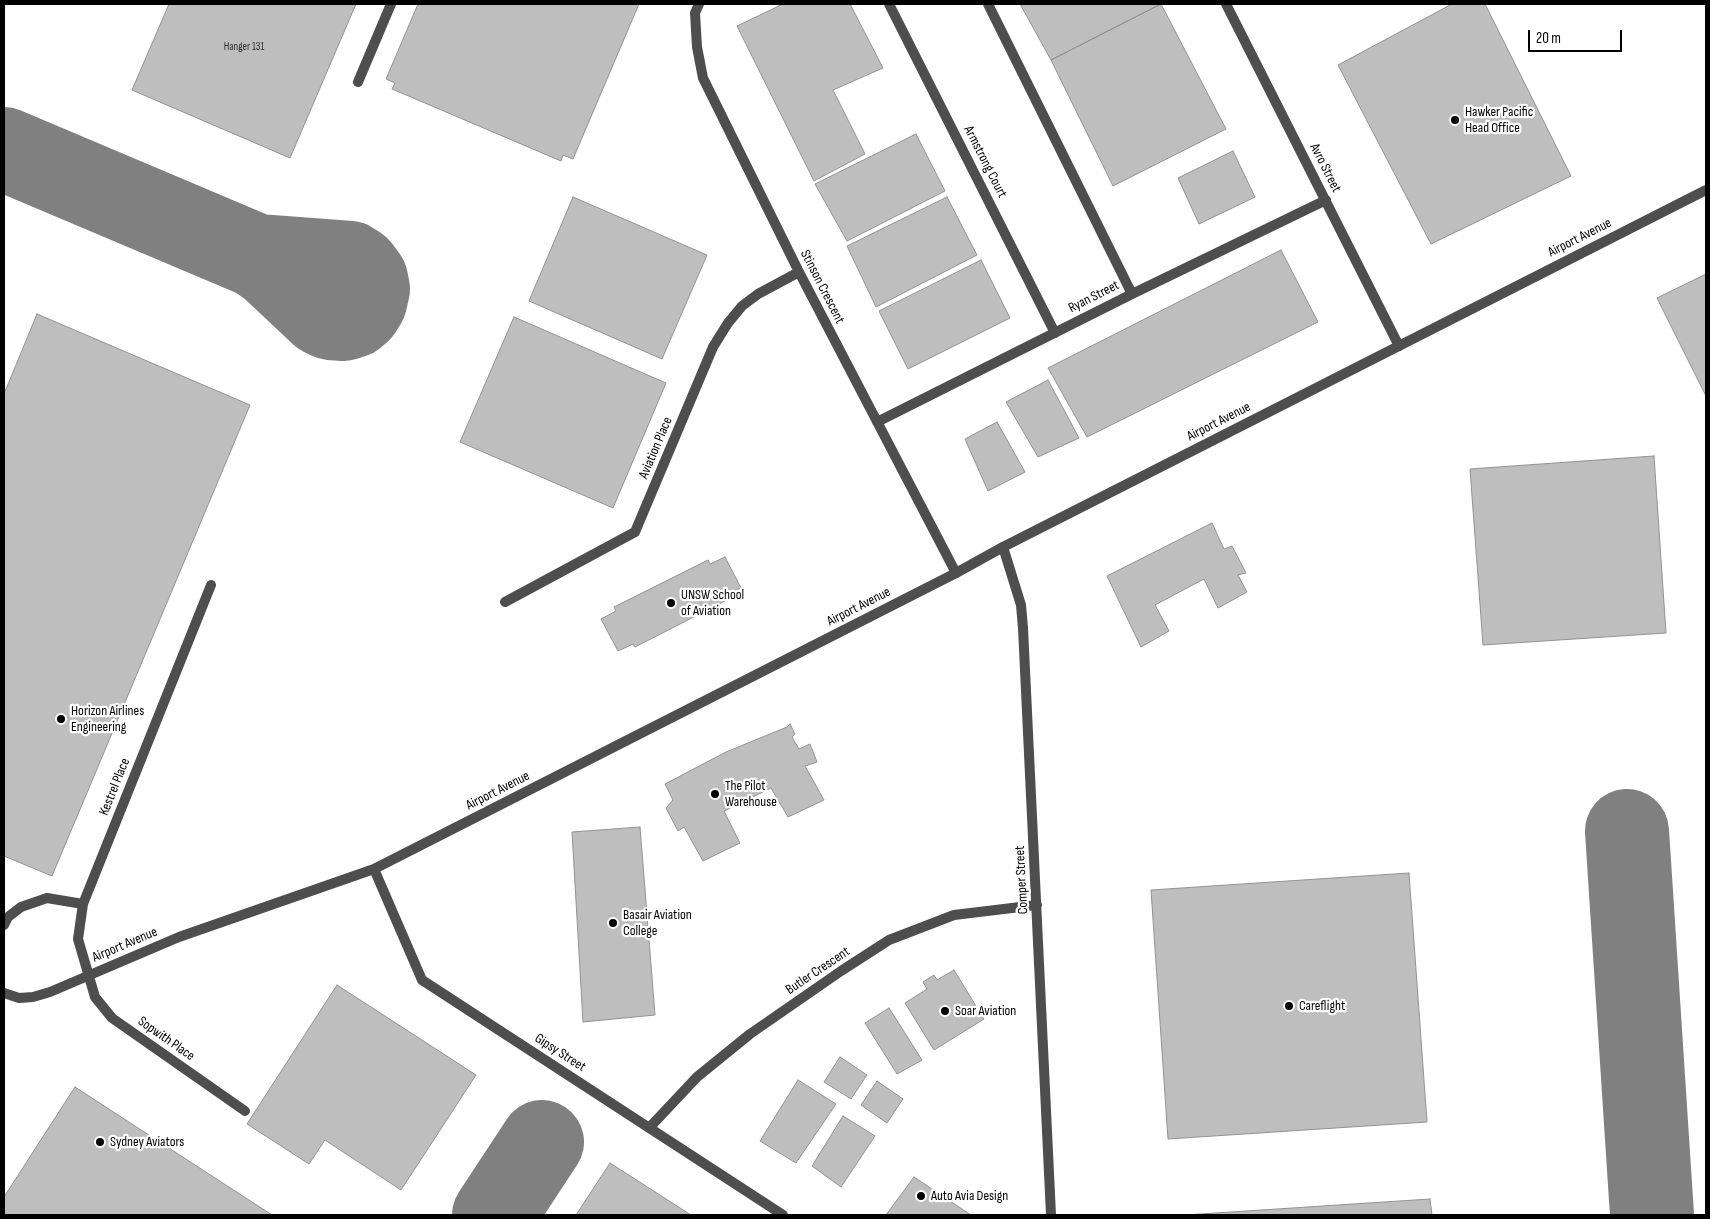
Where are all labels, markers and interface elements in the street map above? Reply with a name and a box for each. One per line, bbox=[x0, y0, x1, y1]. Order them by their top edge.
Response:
scale bar bbox=[1530, 20, 1624, 52]
text: 20 m bbox=[1536, 29, 1561, 48]
house number: Hanger 131 bbox=[224, 40, 264, 54]
place label: Hawker Pacific Head Office bbox=[1465, 104, 1533, 136]
marker: Hawker Pacific Head Office bbox=[1449, 114, 1461, 126]
street label: Armstrong Court bbox=[960, 123, 1010, 201]
street label: Avro Street bbox=[1306, 141, 1344, 195]
street label: Airport Avenue bbox=[1545, 215, 1615, 261]
street label: Stinson Crescent bbox=[796, 247, 848, 327]
street label: Ryan Street bbox=[1066, 277, 1122, 317]
street label: Airport Avenue bbox=[1184, 399, 1254, 445]
street label: Aviation Place bbox=[636, 415, 676, 481]
street label: Airport Avenue bbox=[824, 584, 894, 630]
place label: UNSW School of Aviation bbox=[681, 587, 744, 620]
marker: UNSW School of Aviation bbox=[665, 597, 677, 609]
place label: Horizon Airlines Engineering bbox=[71, 703, 144, 736]
marker: Horizon Airlines Engineering bbox=[55, 713, 67, 725]
street label: Kestrel Place bbox=[96, 756, 134, 818]
street label: Airport Avenue bbox=[463, 768, 533, 814]
place label: The Pilot Warehouse bbox=[725, 778, 777, 810]
marker: The Pilot Warehouse bbox=[709, 788, 721, 800]
street label: Comper Street bbox=[1012, 845, 1032, 915]
place label: Basair Aviation College bbox=[623, 907, 692, 940]
marker: Basair Aviation College bbox=[607, 917, 619, 929]
street label: Airport Avenue bbox=[90, 924, 160, 966]
street label: Butler Crescent bbox=[783, 943, 853, 999]
place label: Careflight bbox=[1299, 998, 1345, 1014]
marker: Careflight bbox=[1283, 1000, 1295, 1012]
place label: Soar Aviation bbox=[955, 1003, 1016, 1019]
marker: Soar Aviation bbox=[939, 1005, 951, 1017]
street label: Sopwith Place bbox=[134, 1013, 198, 1065]
street label: Gipsy Street bbox=[531, 1030, 589, 1076]
place label: Sydney Aviators bbox=[110, 1134, 184, 1150]
marker: Sydney Aviators bbox=[94, 1136, 106, 1148]
place label: Auto Avia Design bbox=[931, 1188, 1008, 1204]
marker: Auto Avia Design bbox=[915, 1190, 927, 1202]

